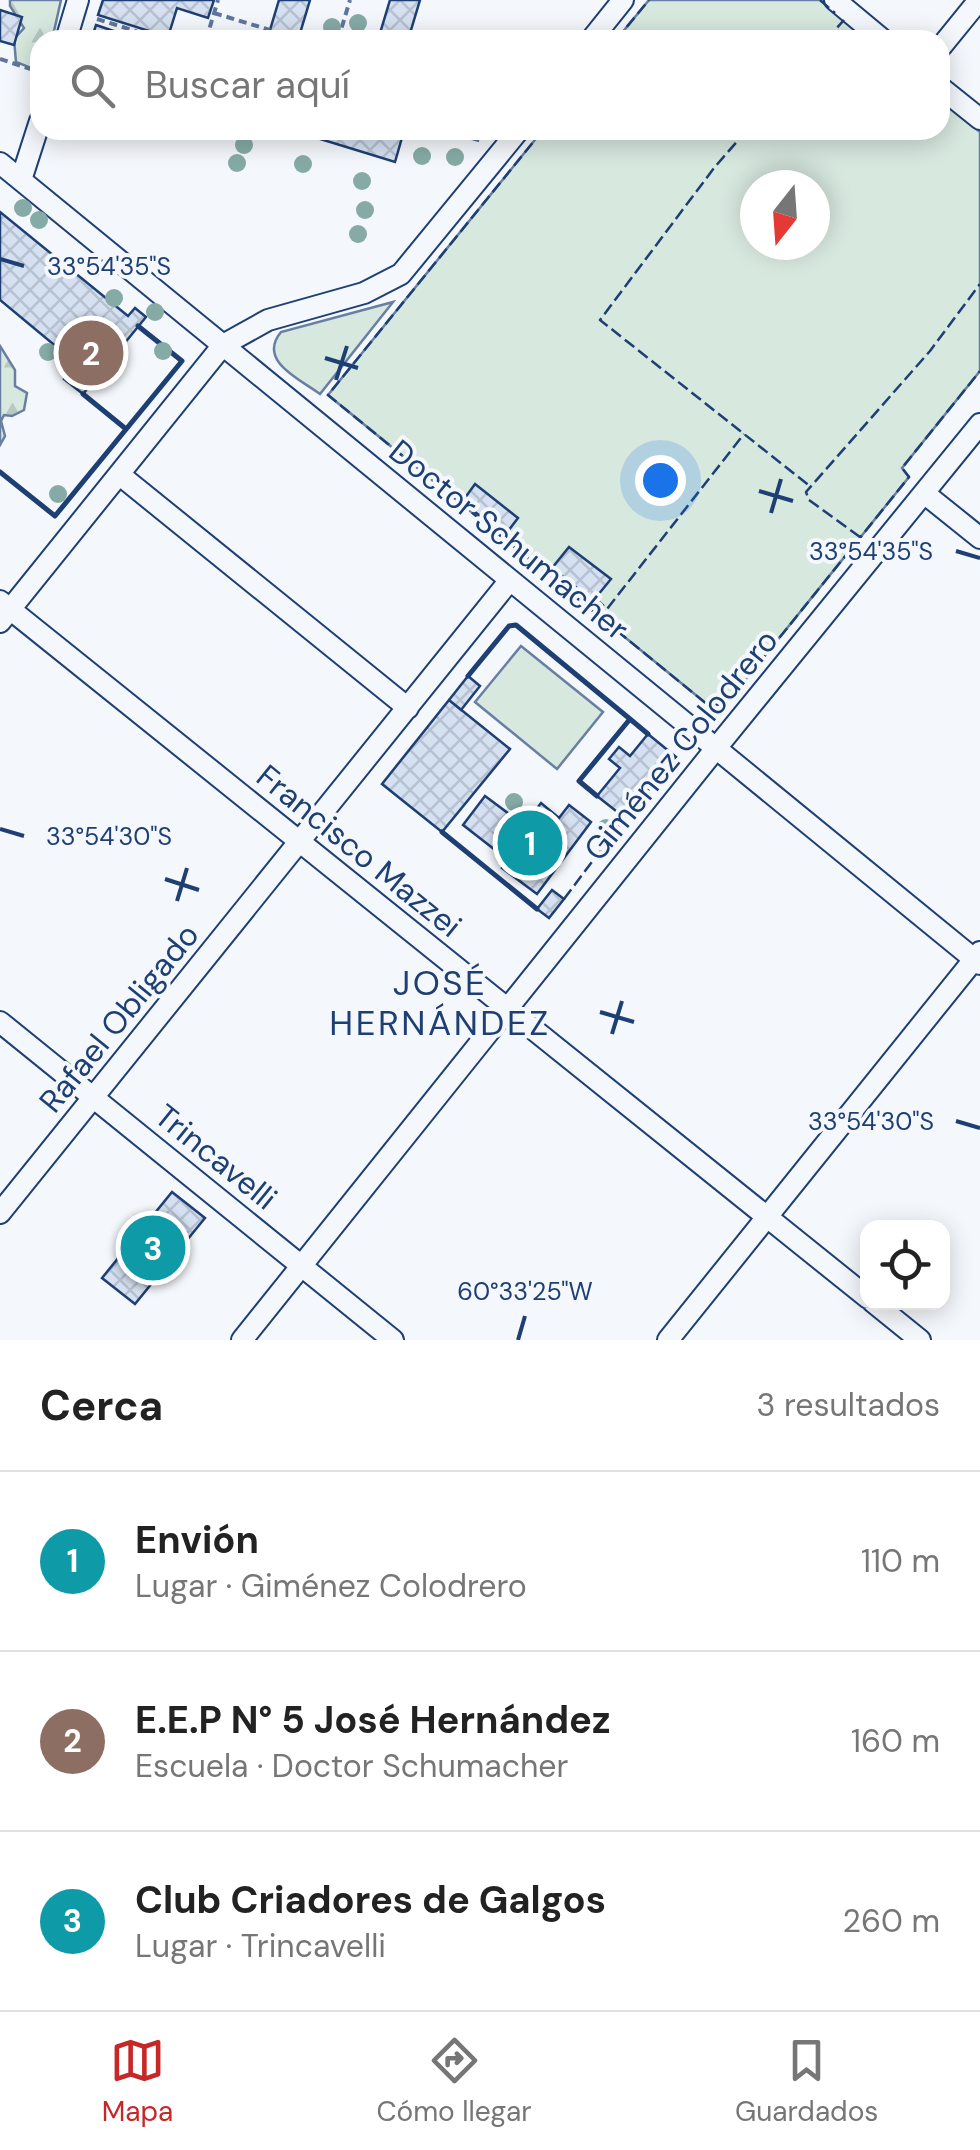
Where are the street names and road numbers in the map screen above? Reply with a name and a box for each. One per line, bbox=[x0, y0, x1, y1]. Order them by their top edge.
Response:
street label: Doctor Schumacher bbox=[381, 430, 638, 650]
street label: Giménez Colodrero bbox=[575, 621, 787, 869]
street label: Francisco Mazzei bbox=[248, 755, 470, 947]
street label: Rafael Obligado bbox=[30, 915, 208, 1121]
street label: Trincavelli bbox=[146, 1095, 286, 1219]

